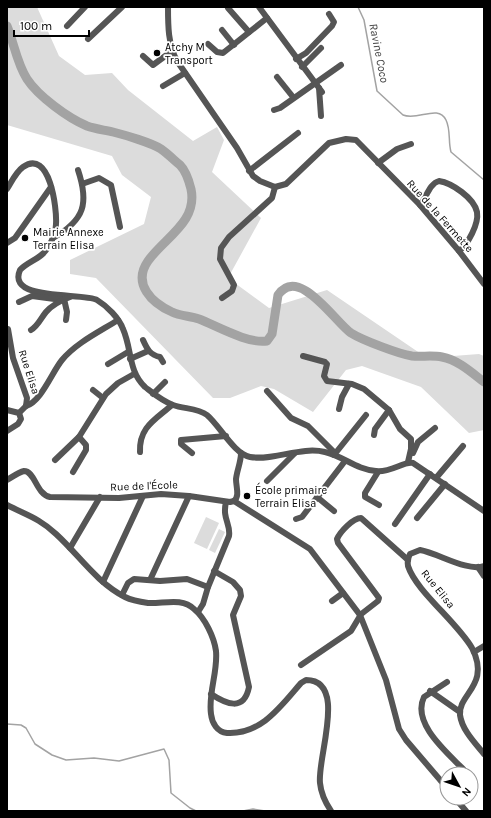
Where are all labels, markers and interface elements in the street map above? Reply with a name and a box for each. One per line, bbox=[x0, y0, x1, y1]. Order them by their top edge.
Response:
scale bar bbox=[14, 12, 89, 38]
text: 100 m bbox=[20, 19, 52, 33]
water label: Ravine Coco bbox=[366, 22, 392, 84]
place label: Atchy M Transport bbox=[165, 41, 213, 67]
marker: Atchy M Transport bbox=[152, 48, 162, 58]
street label: Rue de la Fermette bbox=[404, 177, 476, 255]
place label: Mairie Annexe Terrain Elisa bbox=[33, 226, 104, 252]
marker: Mairie Annexe Terrain Elisa bbox=[20, 233, 30, 243]
street label: Rue Elisa bbox=[16, 348, 42, 396]
street label: Rue de l'École bbox=[110, 476, 178, 494]
place label: École primaire Terrain Elisa bbox=[255, 482, 327, 510]
marker: École primaire Terrain Elisa bbox=[242, 491, 252, 501]
street label: Rue Elisa bbox=[418, 567, 458, 611]
north arrow bbox=[439, 766, 479, 806]
text: N bbox=[459, 785, 474, 799]

